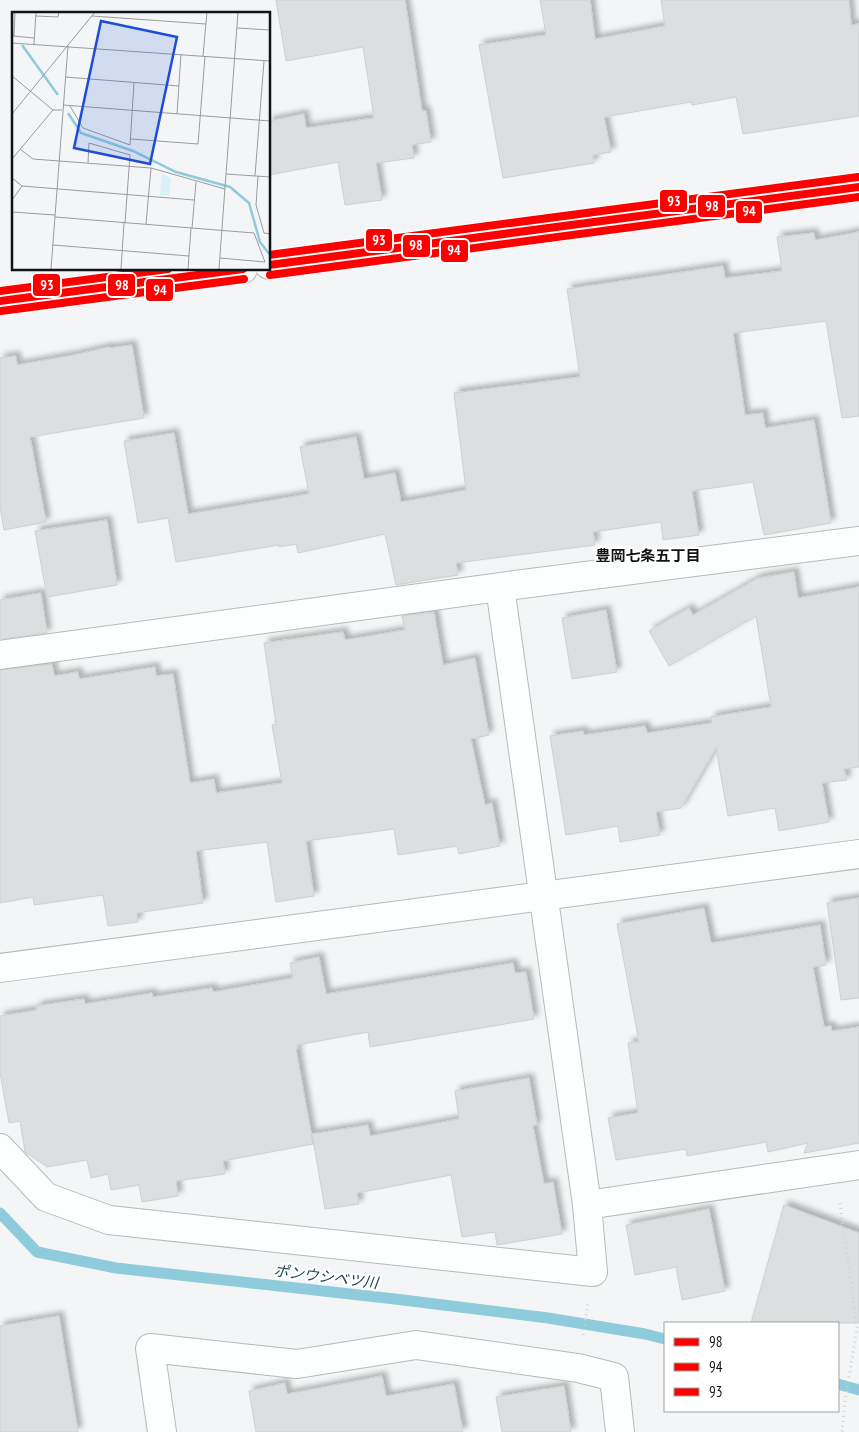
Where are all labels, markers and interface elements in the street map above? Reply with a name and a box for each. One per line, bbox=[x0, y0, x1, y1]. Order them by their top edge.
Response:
inset map bbox=[12, 12, 270, 270]
line badge: 93 bbox=[659, 189, 688, 213]
text: 93 bbox=[667, 192, 681, 210]
line badge: 98 bbox=[697, 194, 726, 218]
text: 98 bbox=[705, 197, 719, 215]
line badge: 94 bbox=[735, 200, 763, 224]
text: 94 bbox=[742, 202, 756, 220]
line badge: 93 bbox=[365, 228, 393, 252]
text: 93 bbox=[372, 231, 386, 249]
line badge: 98 bbox=[402, 234, 431, 258]
text: 98 bbox=[409, 236, 423, 254]
line badge: 94 bbox=[440, 239, 469, 263]
text: 94 bbox=[447, 241, 461, 259]
line badge: 93 bbox=[32, 273, 61, 297]
line badge: 98 bbox=[107, 273, 136, 297]
text: 93 bbox=[40, 276, 54, 294]
text: 98 bbox=[115, 276, 129, 294]
line badge: 94 bbox=[145, 278, 174, 302]
text: 94 bbox=[153, 281, 167, 299]
district label: 豊岡七条五丁目 bbox=[595, 546, 701, 565]
water label: ポンウシベツ川 bbox=[273, 1261, 381, 1293]
legend bbox=[664, 1322, 839, 1412]
text: 98 bbox=[709, 1332, 723, 1351]
text: 94 bbox=[709, 1357, 723, 1376]
text: 93 bbox=[709, 1382, 723, 1401]

